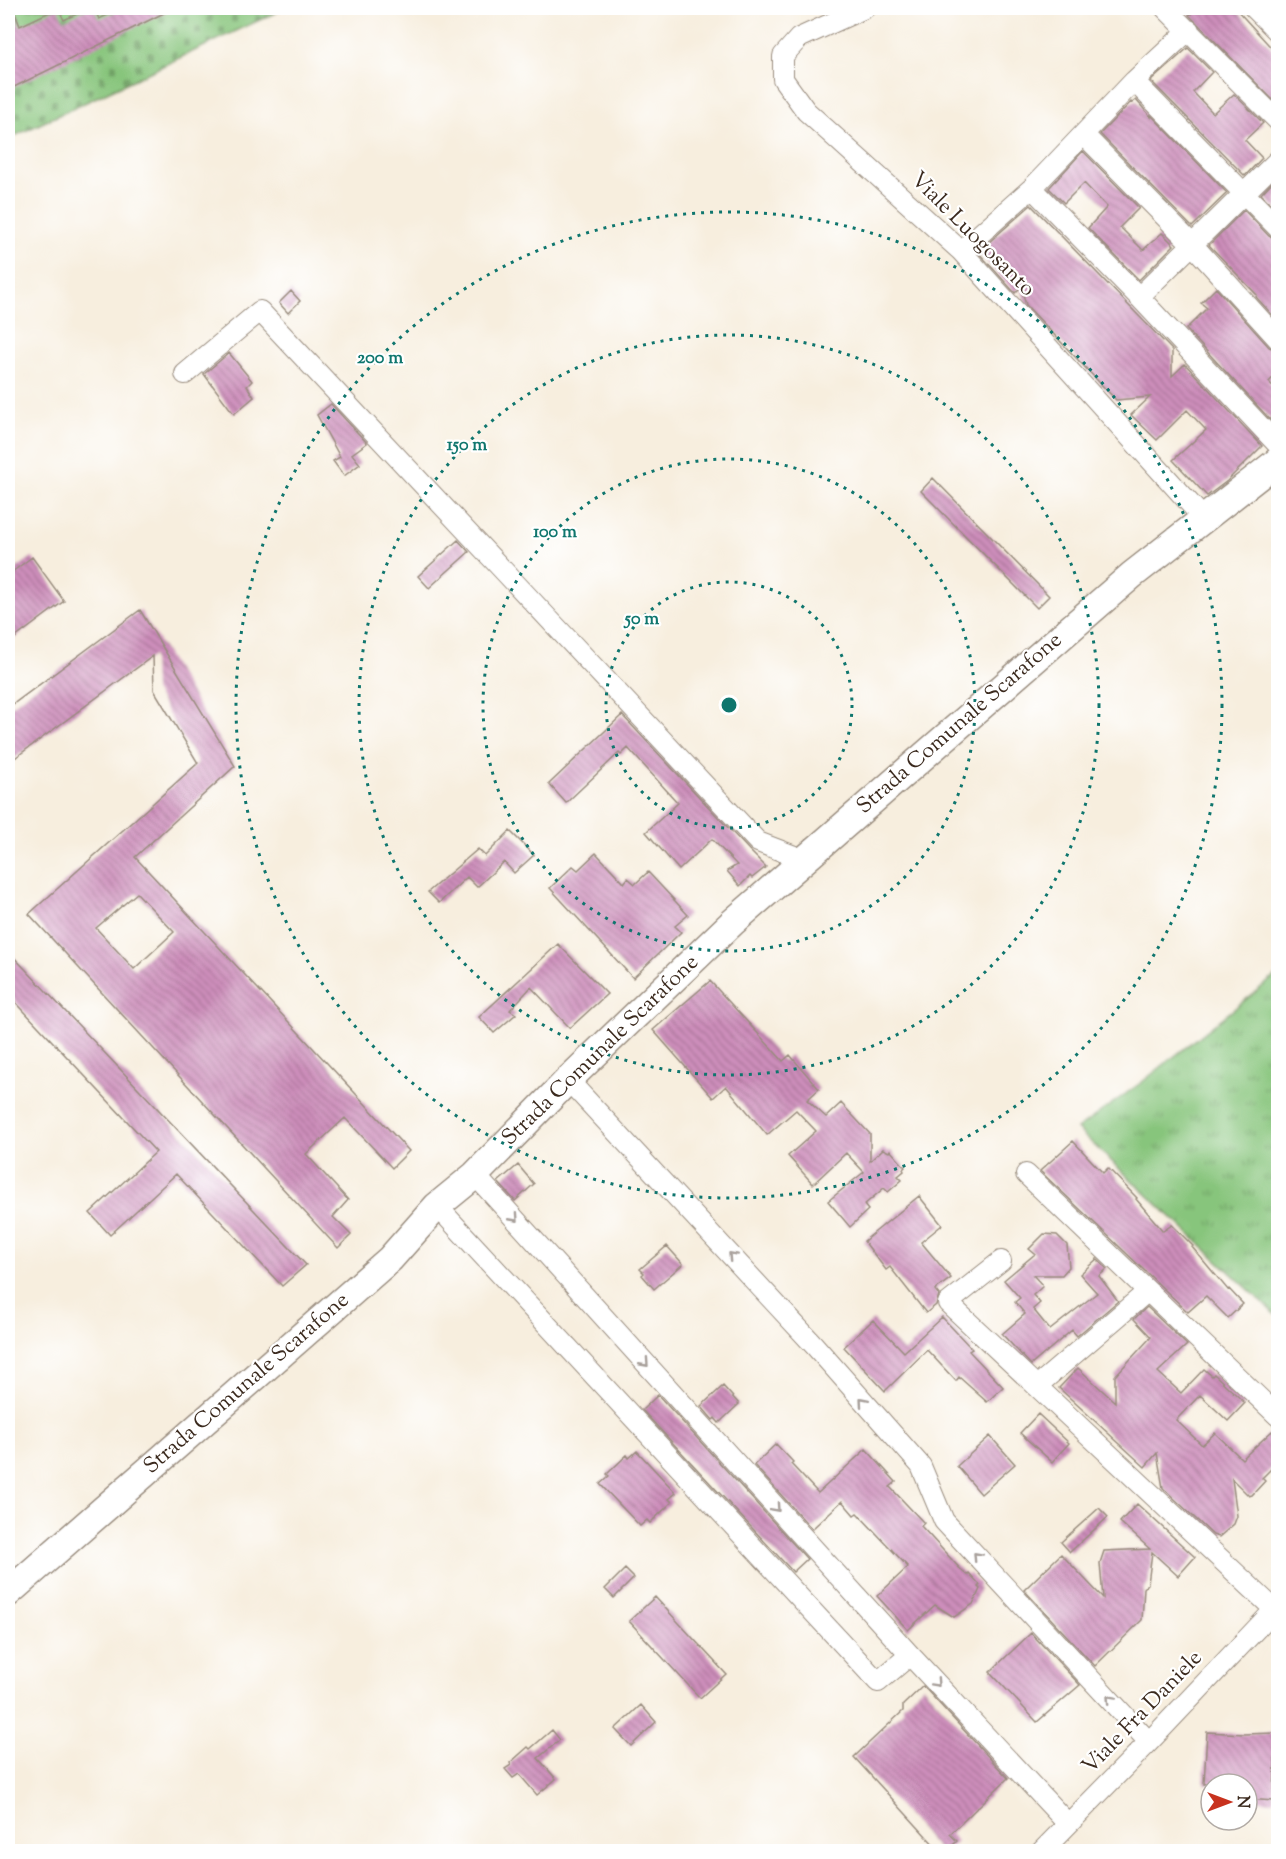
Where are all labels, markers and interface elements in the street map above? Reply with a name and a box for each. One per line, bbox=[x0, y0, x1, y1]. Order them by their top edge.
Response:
street label: Viale Luogosanto bbox=[902, 165, 1042, 305]
text: 200 m bbox=[357, 346, 403, 372]
text: 150 m bbox=[447, 433, 487, 459]
text: 100 m bbox=[533, 520, 577, 546]
text: 50 m bbox=[623, 607, 659, 633]
street label: Strada Comunale Scarafone bbox=[850, 626, 1070, 822]
centre of rings bbox=[719, 695, 739, 715]
street label: Strada Comunale Scarafone bbox=[495, 948, 707, 1154]
one-way arrow bbox=[508, 1212, 519, 1222]
one-way arrow bbox=[728, 1253, 739, 1263]
street label: Strada Comunale Scarafone bbox=[137, 1286, 357, 1482]
one-way arrow bbox=[638, 1356, 649, 1367]
one-way arrow bbox=[859, 1397, 870, 1408]
one-way arrow bbox=[769, 1501, 780, 1511]
one-way arrow bbox=[973, 1553, 984, 1563]
street label: Viale Fra Daniele bbox=[1075, 1644, 1211, 1782]
one-way arrow bbox=[929, 1676, 940, 1686]
one-way arrow bbox=[1106, 1696, 1117, 1707]
north arrow bbox=[1199, 1772, 1259, 1832]
text: N bbox=[1230, 1796, 1253, 1809]

